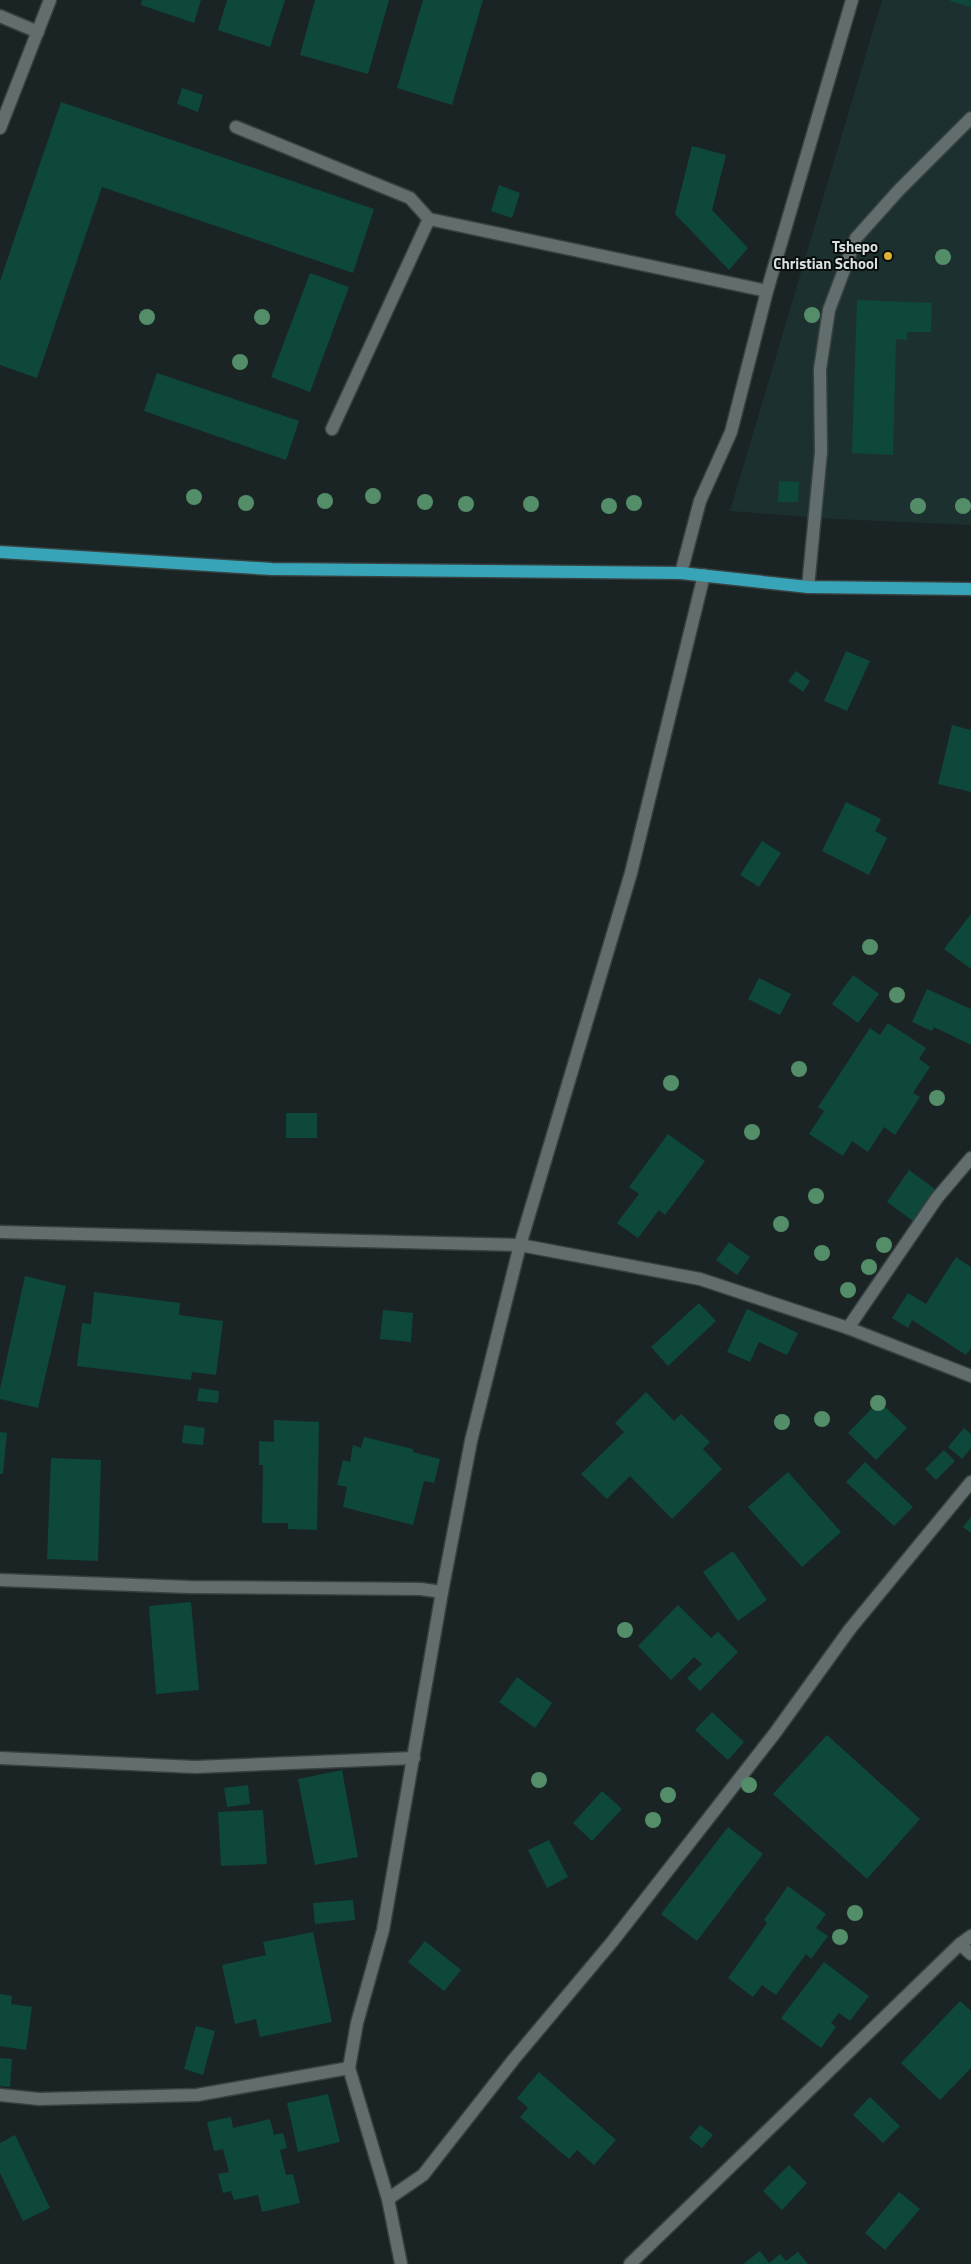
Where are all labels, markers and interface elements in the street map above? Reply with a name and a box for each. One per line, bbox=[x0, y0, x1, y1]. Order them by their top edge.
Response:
place label: Tshepo Christian School bbox=[773, 235, 878, 275]
marker: Tshepo Christian School bbox=[882, 250, 894, 262]

